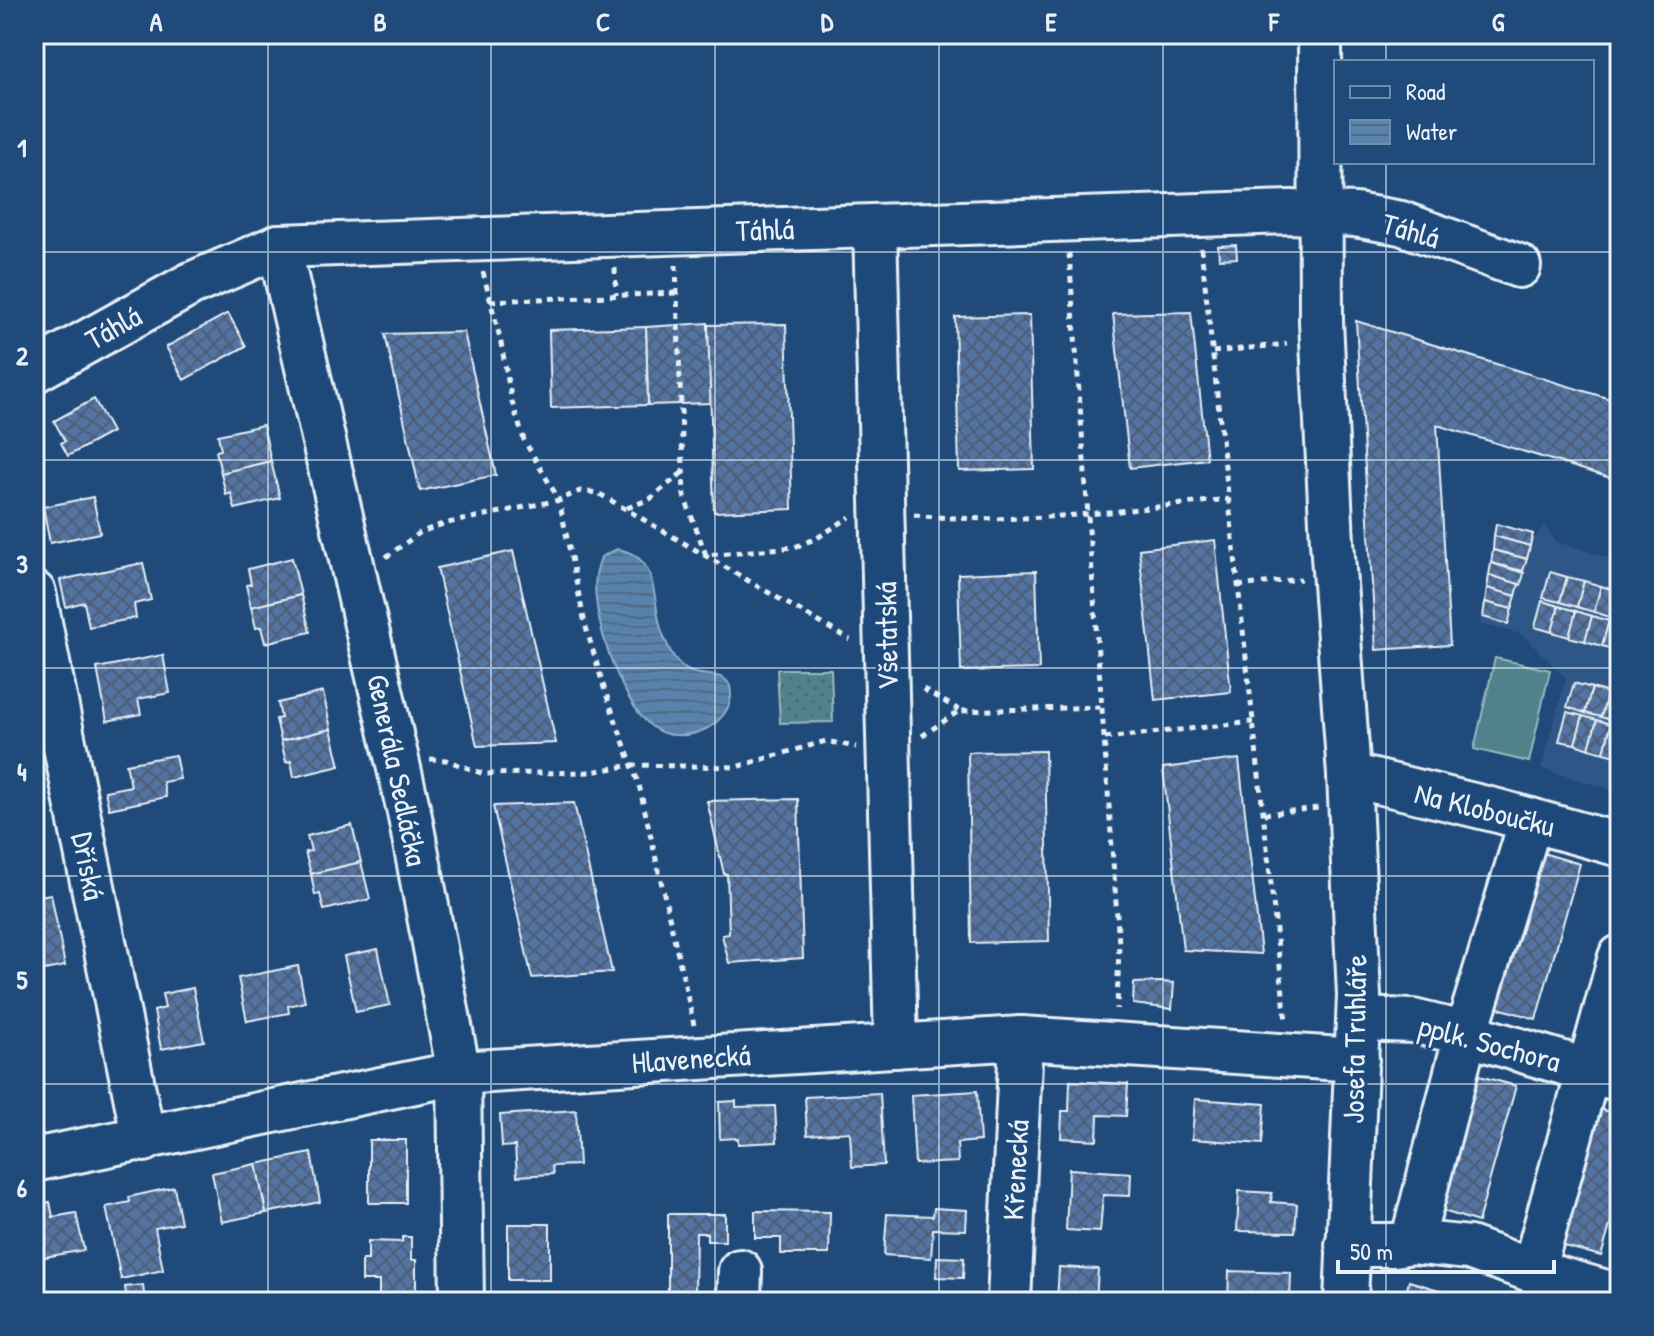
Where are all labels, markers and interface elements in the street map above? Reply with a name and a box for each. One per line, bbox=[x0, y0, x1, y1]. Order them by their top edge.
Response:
text: A bbox=[150, 4, 163, 39]
text: B bbox=[373, 4, 387, 39]
text: C bbox=[596, 4, 610, 39]
text: D bbox=[821, 4, 834, 39]
text: E bbox=[1045, 4, 1057, 39]
text: F bbox=[1268, 4, 1280, 39]
text: G bbox=[1492, 4, 1505, 39]
legend bbox=[1334, 60, 1594, 164]
text: Road bbox=[1406, 75, 1445, 107]
text: Water bbox=[1406, 115, 1457, 147]
text: 1 bbox=[17, 130, 27, 165]
street label: Táhlá bbox=[1378, 203, 1445, 257]
street label: Táhlá bbox=[735, 208, 795, 250]
street label: Táhlá bbox=[78, 295, 148, 359]
text: 2 bbox=[16, 338, 29, 373]
text: 3 bbox=[16, 546, 28, 581]
street label: Všetatská bbox=[865, 581, 907, 691]
street label: Generála Sedláčka bbox=[358, 671, 438, 870]
text: 4 bbox=[17, 754, 27, 789]
street label: Na Kloboučku bbox=[1411, 772, 1559, 846]
street label: Dříská bbox=[63, 829, 115, 904]
street label: Josefa Truhláře bbox=[1333, 954, 1375, 1124]
text: 5 bbox=[17, 962, 28, 997]
street label: pplk. Sochora bbox=[1415, 1005, 1565, 1081]
street label: Hlavenecká bbox=[630, 1034, 752, 1082]
street label: Křenecká bbox=[992, 1119, 1038, 1221]
text: 6 bbox=[17, 1170, 28, 1205]
scale bar bbox=[1338, 1224, 1554, 1274]
text: 50 m bbox=[1350, 1235, 1393, 1267]

